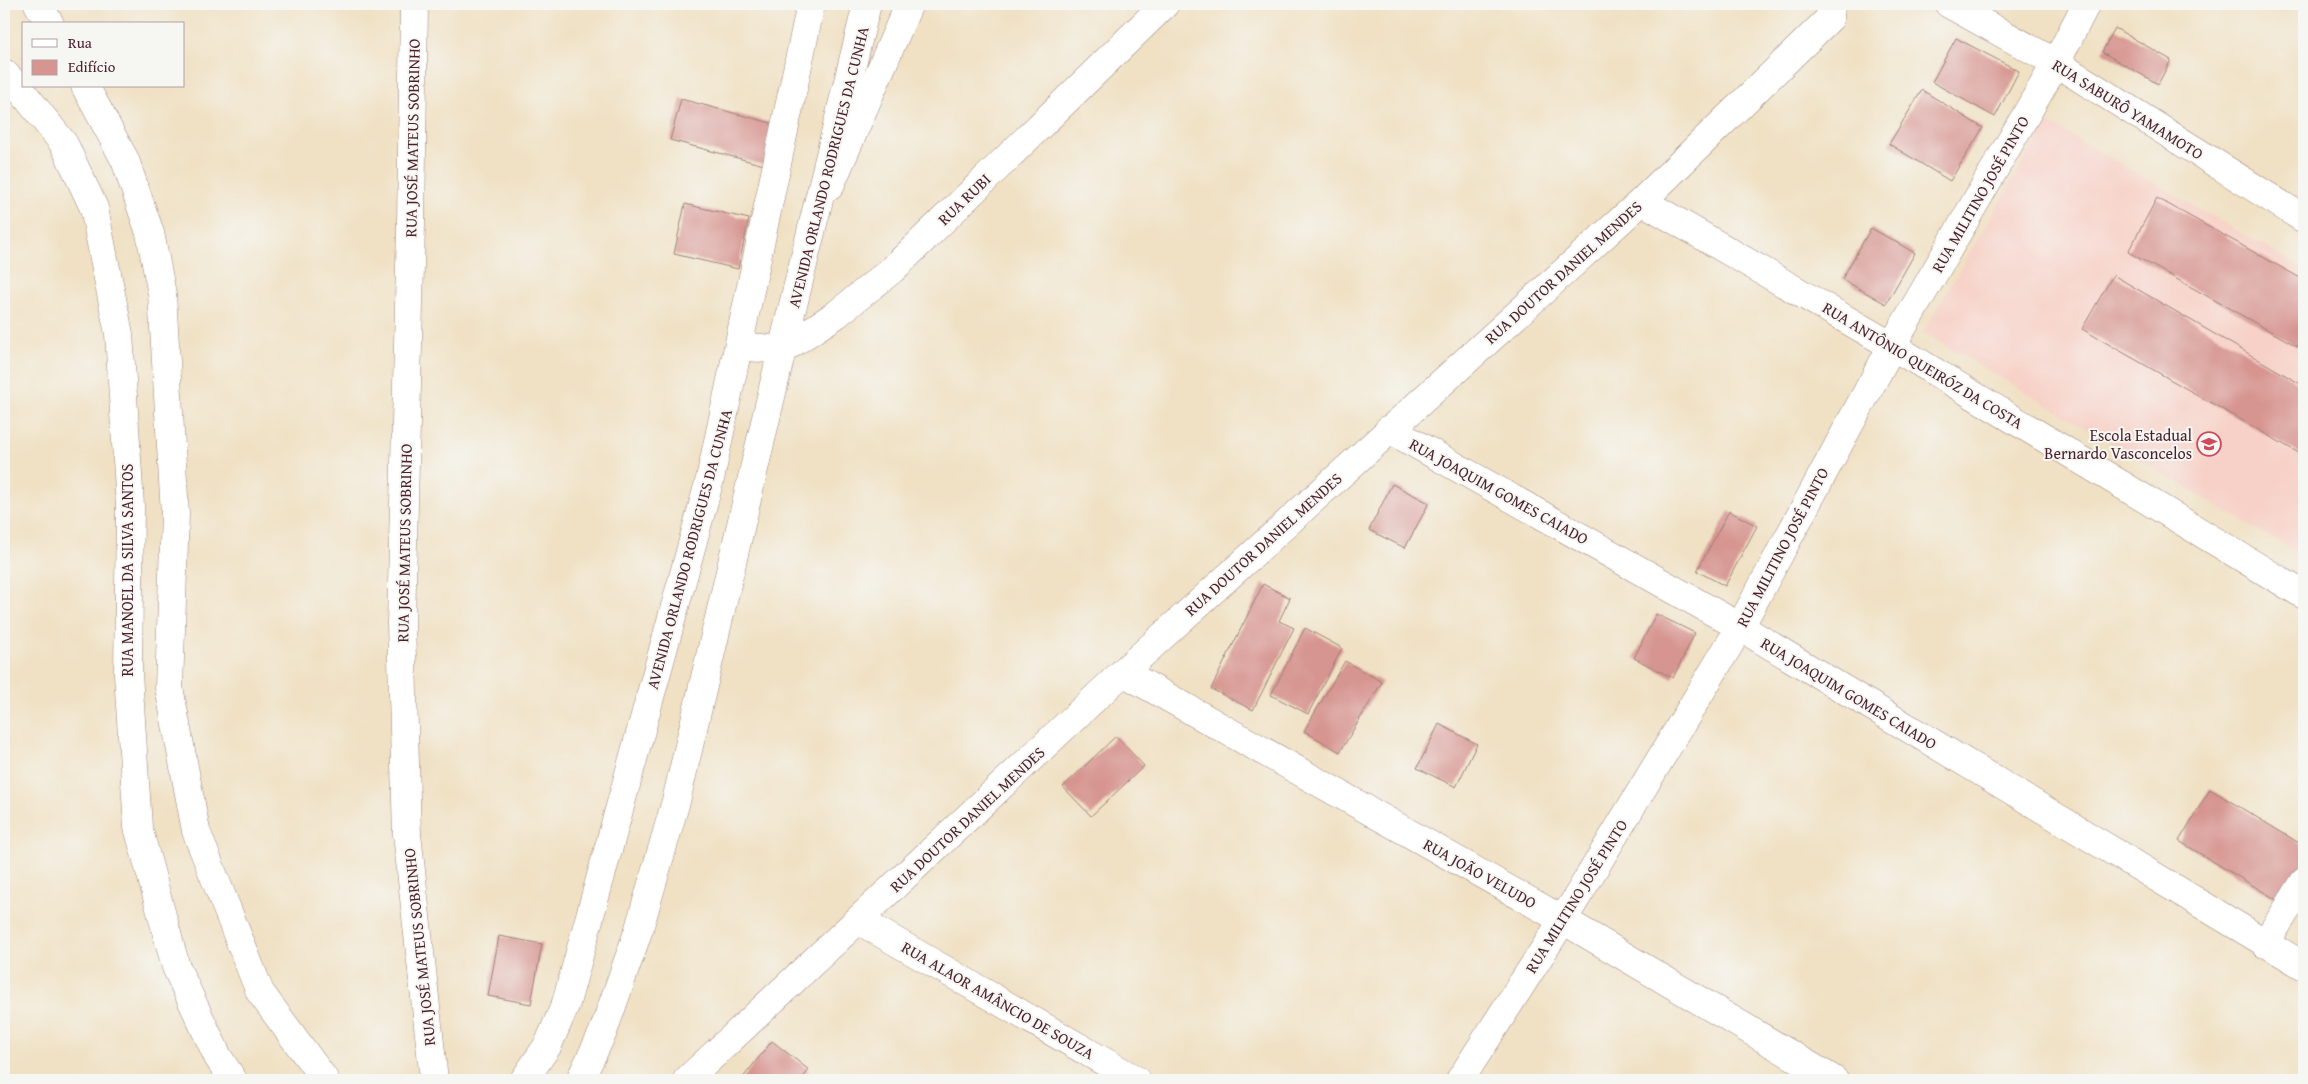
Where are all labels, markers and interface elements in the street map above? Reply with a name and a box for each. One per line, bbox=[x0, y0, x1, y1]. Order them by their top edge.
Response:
legend bbox=[22, 22, 185, 88]
street label: AVENIDA ORLANDO RODRIGUES DA CUNHA bbox=[781, 23, 875, 310]
text: Rua bbox=[68, 32, 92, 53]
street label: RUA JOSÉ MATEUS SOBRINHO bbox=[398, 38, 426, 238]
street label: RUA SABURÔ YAMAMOTO bbox=[2048, 53, 2208, 165]
text: Edifício bbox=[68, 56, 116, 77]
street label: RUA MILITINO JOSÉ PINTO bbox=[1925, 111, 2035, 277]
street label: RUA RUBI bbox=[932, 167, 996, 231]
street label: RUA DOUTOR DANIEL MENDES bbox=[1479, 194, 1647, 349]
street label: RUA ANTÔNIO QUEIRÓZ DA COSTA bbox=[1818, 295, 2028, 435]
street label: AVENIDA ORLANDO RODRIGUES DA CUNHA bbox=[640, 406, 738, 692]
place label: Escola Estadual Bernardo Vasconcelos bbox=[2044, 423, 2193, 465]
school or university icon: Escola Estadual Bernardo Vasconcelos bbox=[2196, 431, 2222, 457]
street label: RUA JOAQUIM GOMES CAIADO bbox=[1405, 432, 1593, 550]
street label: RUA JOSÉ MATEUS SOBRINHO bbox=[390, 443, 418, 643]
street label: RUA MANOEL DA SILVA SANTOS bbox=[115, 463, 139, 676]
street label: RUA MILITINO JOSÉ PINTO bbox=[1730, 463, 1834, 631]
street label: RUA DOUTOR DANIEL MENDES bbox=[1179, 466, 1347, 621]
street label: RUA JOAQUIM GOMES CAIADO bbox=[1756, 631, 1942, 755]
street label: RUA DOUTOR DANIEL MENDES bbox=[884, 740, 1050, 898]
street label: RUA MILITINO JOSÉ PINTO bbox=[1519, 814, 1633, 978]
street label: RUA JOÃO VELUDO bbox=[1419, 832, 1541, 914]
street label: RUA JOSÉ MATEUS SOBRINHO bbox=[397, 847, 441, 1047]
street label: RUA ALAOR AMÂNCIO DE SOUZA bbox=[897, 935, 1099, 1065]

